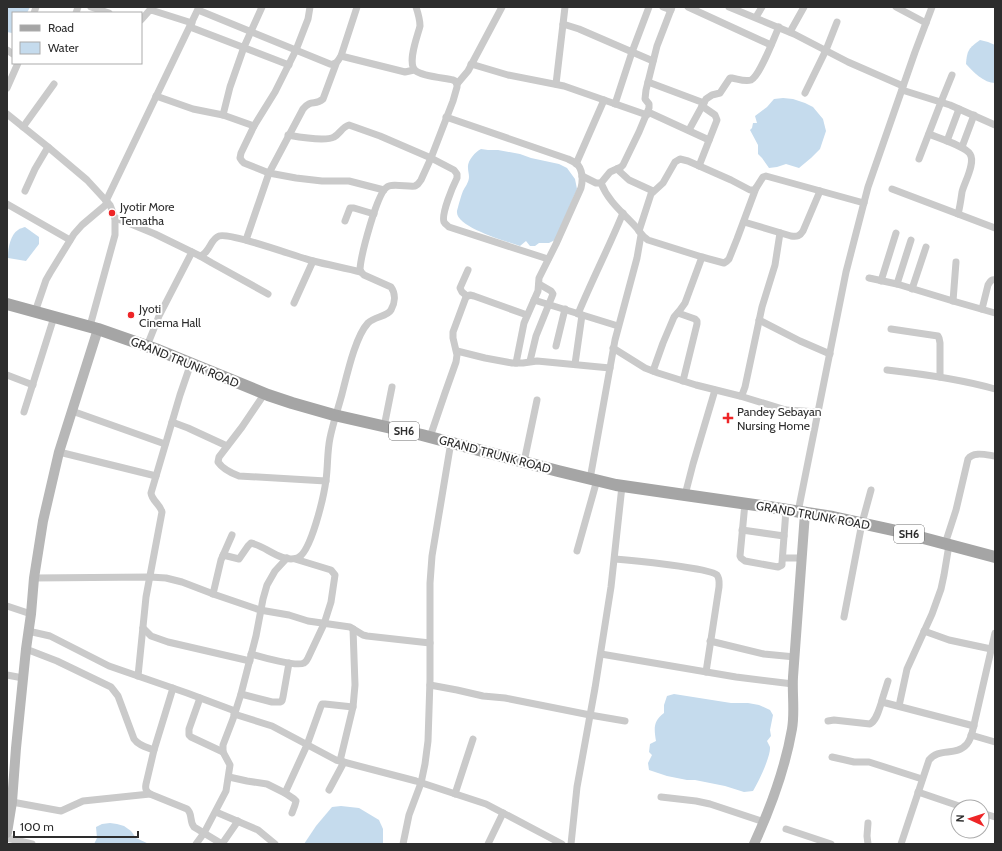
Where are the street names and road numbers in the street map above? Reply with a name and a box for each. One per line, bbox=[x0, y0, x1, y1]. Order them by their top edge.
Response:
street label: GRAND TRUNK ROAD bbox=[129, 333, 242, 391]
road number: SH6 bbox=[389, 422, 419, 440]
street label: GRAND TRUNK ROAD bbox=[437, 432, 553, 476]
street label: GRAND TRUNK ROAD bbox=[755, 498, 871, 532]
road number: SH6 bbox=[894, 525, 924, 543]

